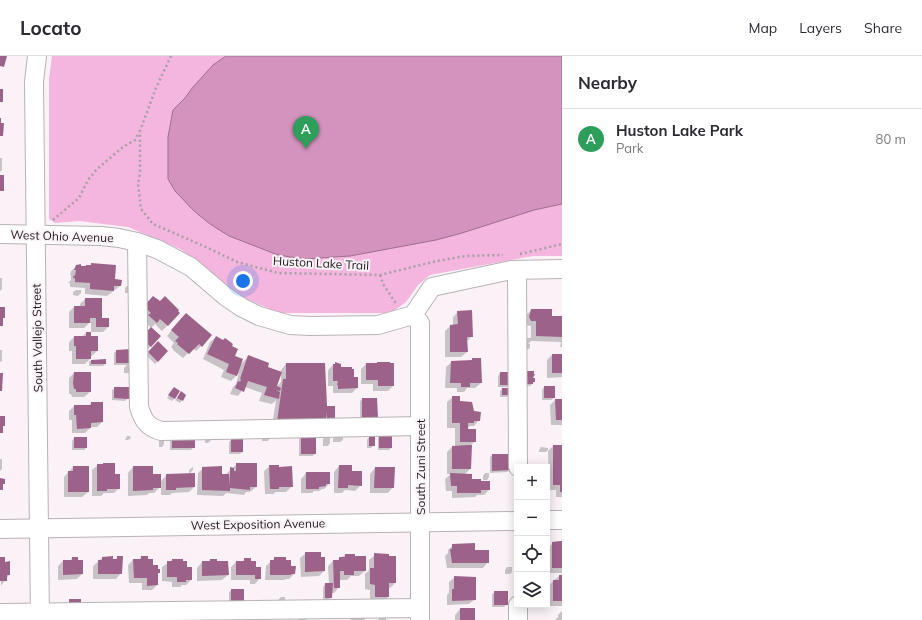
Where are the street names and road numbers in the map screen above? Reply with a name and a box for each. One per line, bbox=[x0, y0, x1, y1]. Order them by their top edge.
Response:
street label: West Ohio Avenue bbox=[10, 227, 114, 245]
street label: Huston Lake Trail bbox=[273, 253, 369, 273]
street label: South Vallejo Street bbox=[29, 283, 45, 393]
street label: South Zuni Street bbox=[413, 419, 428, 515]
street label: West Exposition Avenue bbox=[191, 515, 325, 533]

